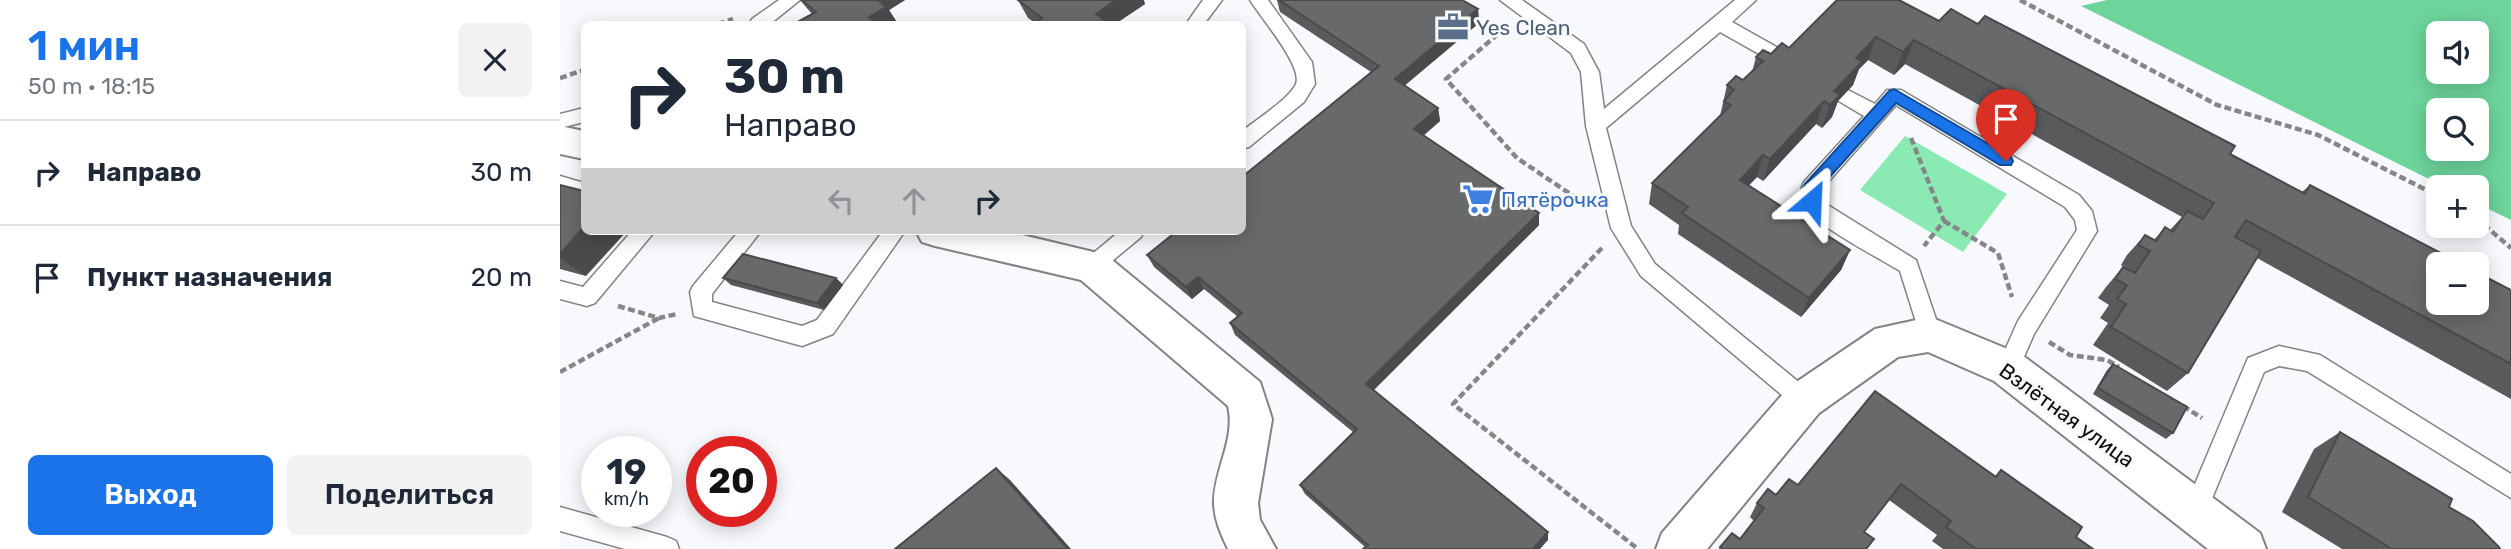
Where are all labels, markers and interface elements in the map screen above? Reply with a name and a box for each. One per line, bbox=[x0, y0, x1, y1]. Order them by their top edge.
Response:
office icon: Yes Clean bbox=[1436, 10, 1470, 44]
place label: Yes Clean bbox=[1476, 15, 1571, 40]
text: 1 мин bbox=[28, 21, 140, 71]
map controls bbox=[2426, 21, 2489, 315]
button: sound bbox=[2426, 21, 2489, 84]
button: close bbox=[458, 23, 532, 97]
text: 30 m bbox=[724, 47, 845, 105]
icon: right bbox=[609, 49, 700, 140]
text: 50 m · 18:15 bbox=[28, 72, 155, 100]
pin bbox=[1976, 89, 2036, 161]
button: search bbox=[2426, 98, 2489, 161]
icon: arrive bbox=[1987, 100, 2025, 138]
text: Направо bbox=[724, 106, 857, 144]
icon: right bbox=[28, 154, 66, 192]
text: Направо bbox=[87, 157, 201, 188]
text: 30 m bbox=[470, 157, 532, 188]
position arrow bbox=[1775, 164, 1849, 238]
button: + bbox=[2426, 175, 2489, 238]
icon: left bbox=[822, 182, 860, 220]
icon: ahead bbox=[895, 182, 933, 220]
icon: right bbox=[968, 182, 1006, 220]
supermarket icon: Пятёрочка bbox=[1461, 182, 1495, 216]
place label: Пятёрочка bbox=[1501, 187, 1609, 212]
button: − bbox=[2426, 252, 2489, 315]
icon: arrive bbox=[28, 259, 66, 297]
text: Пункт назначения bbox=[87, 262, 332, 293]
text: 20 m bbox=[471, 262, 532, 293]
street label: Взлётная улица bbox=[1995, 358, 2139, 472]
speed limit sign: 20 bbox=[686, 436, 777, 527]
text: 19 bbox=[607, 451, 646, 493]
button: Выход bbox=[28, 455, 273, 535]
button: Поделиться bbox=[287, 455, 532, 535]
text: km/h bbox=[604, 488, 649, 510]

